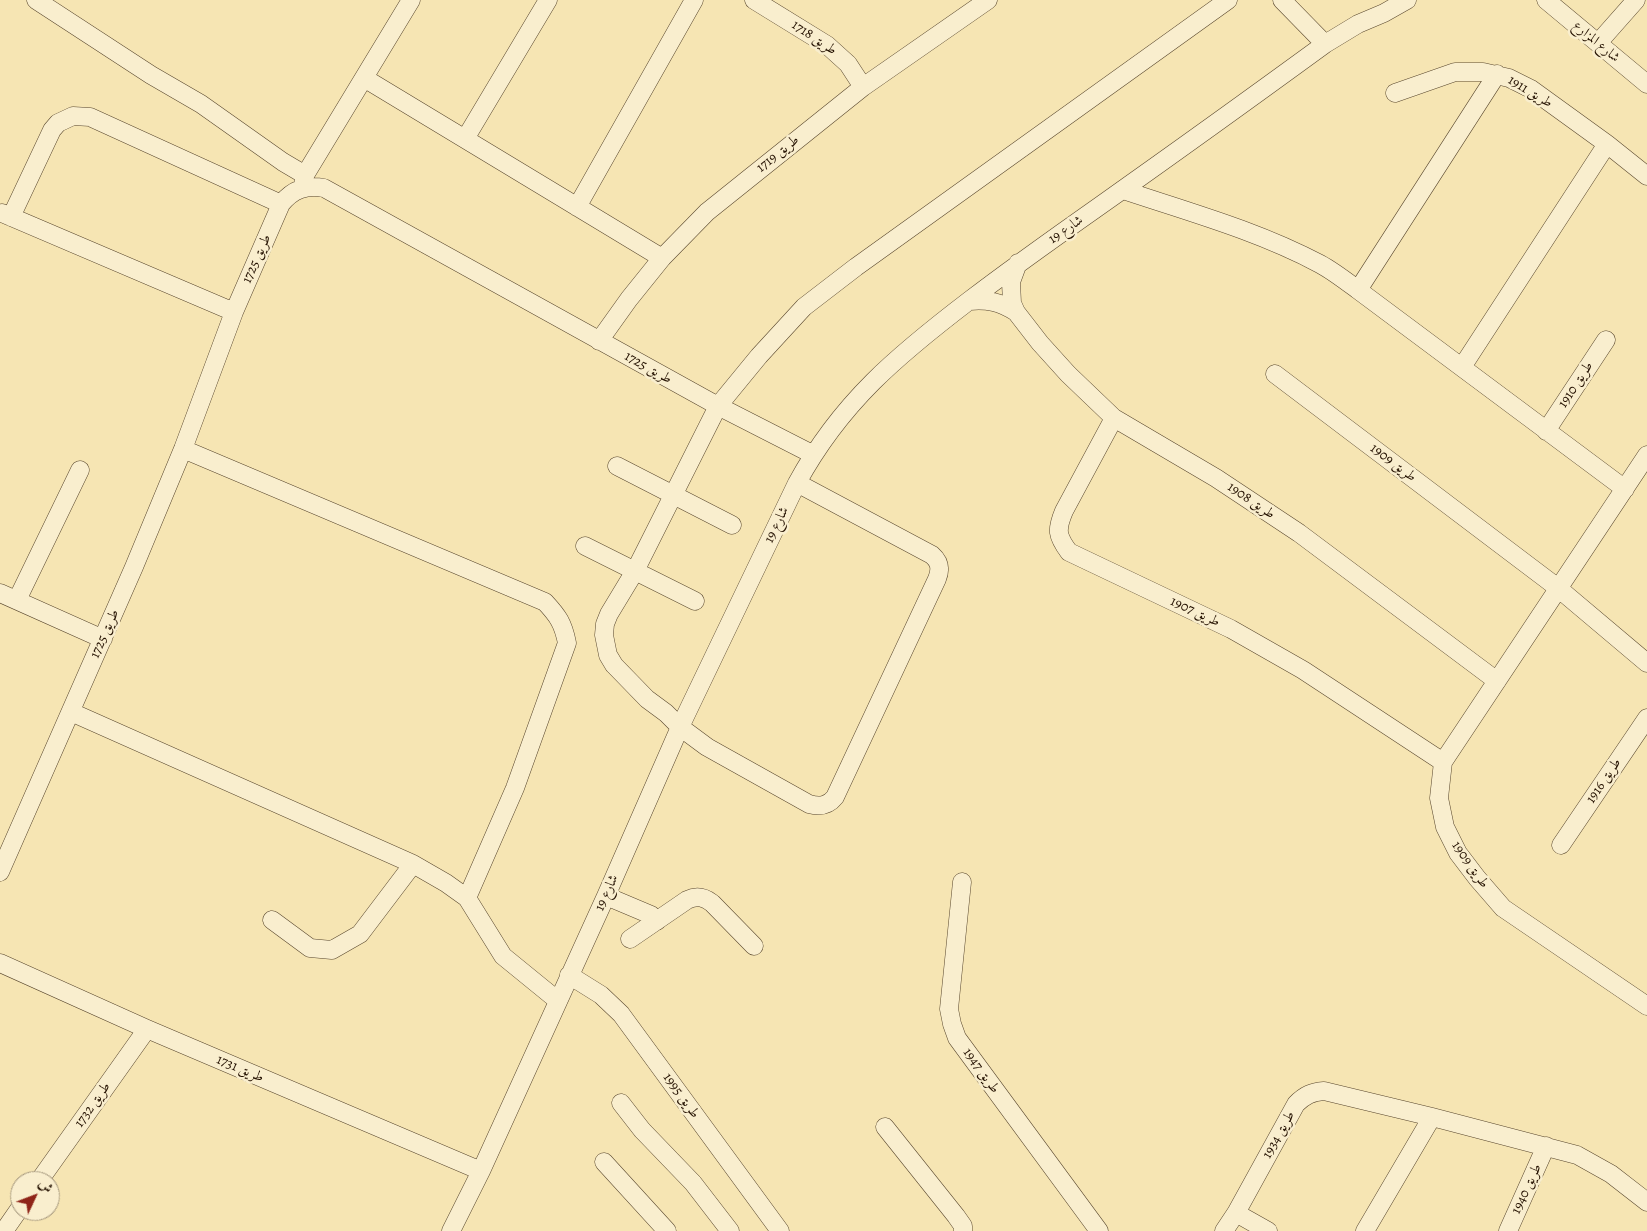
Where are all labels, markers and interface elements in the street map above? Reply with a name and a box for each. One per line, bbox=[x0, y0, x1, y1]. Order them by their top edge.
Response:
street label: طريق 1718 bbox=[788, 17, 840, 59]
street label: شارع المزارع bbox=[1569, 18, 1623, 66]
street label: طريق 1911 bbox=[1505, 72, 1555, 112]
street label: طريق 1719 bbox=[753, 132, 803, 176]
street label: شارع 19 bbox=[1046, 212, 1086, 248]
street label: طريق 1725 bbox=[239, 232, 275, 286]
street label: طريق 1725 bbox=[621, 348, 675, 388]
street label: طريق 1910 bbox=[1555, 359, 1597, 411]
street label: طريق 1909 bbox=[1367, 440, 1419, 486]
street label: طريق 1908 bbox=[1224, 479, 1278, 523]
street label: شارع 19 bbox=[761, 504, 793, 546]
street label: طريق 1907 bbox=[1167, 593, 1223, 631]
street label: طريق 1725 bbox=[87, 607, 123, 661]
street label: طريق 1916 bbox=[1583, 755, 1625, 807]
street label: طريق 1909 bbox=[1448, 838, 1492, 892]
street label: شارع 19 bbox=[592, 872, 622, 914]
street label: طريق 1947 bbox=[959, 1045, 1003, 1097]
street label: طريق 1731 bbox=[214, 1052, 266, 1086]
street label: طريق 1995 bbox=[659, 1070, 703, 1122]
street label: طريق 1732 bbox=[71, 1079, 115, 1131]
street label: طريق 1934 bbox=[1259, 1108, 1299, 1162]
street label: طريق 1940 bbox=[1508, 1161, 1546, 1217]
north arrow bbox=[10, 1171, 60, 1221]
text: ش bbox=[34, 1175, 57, 1198]

